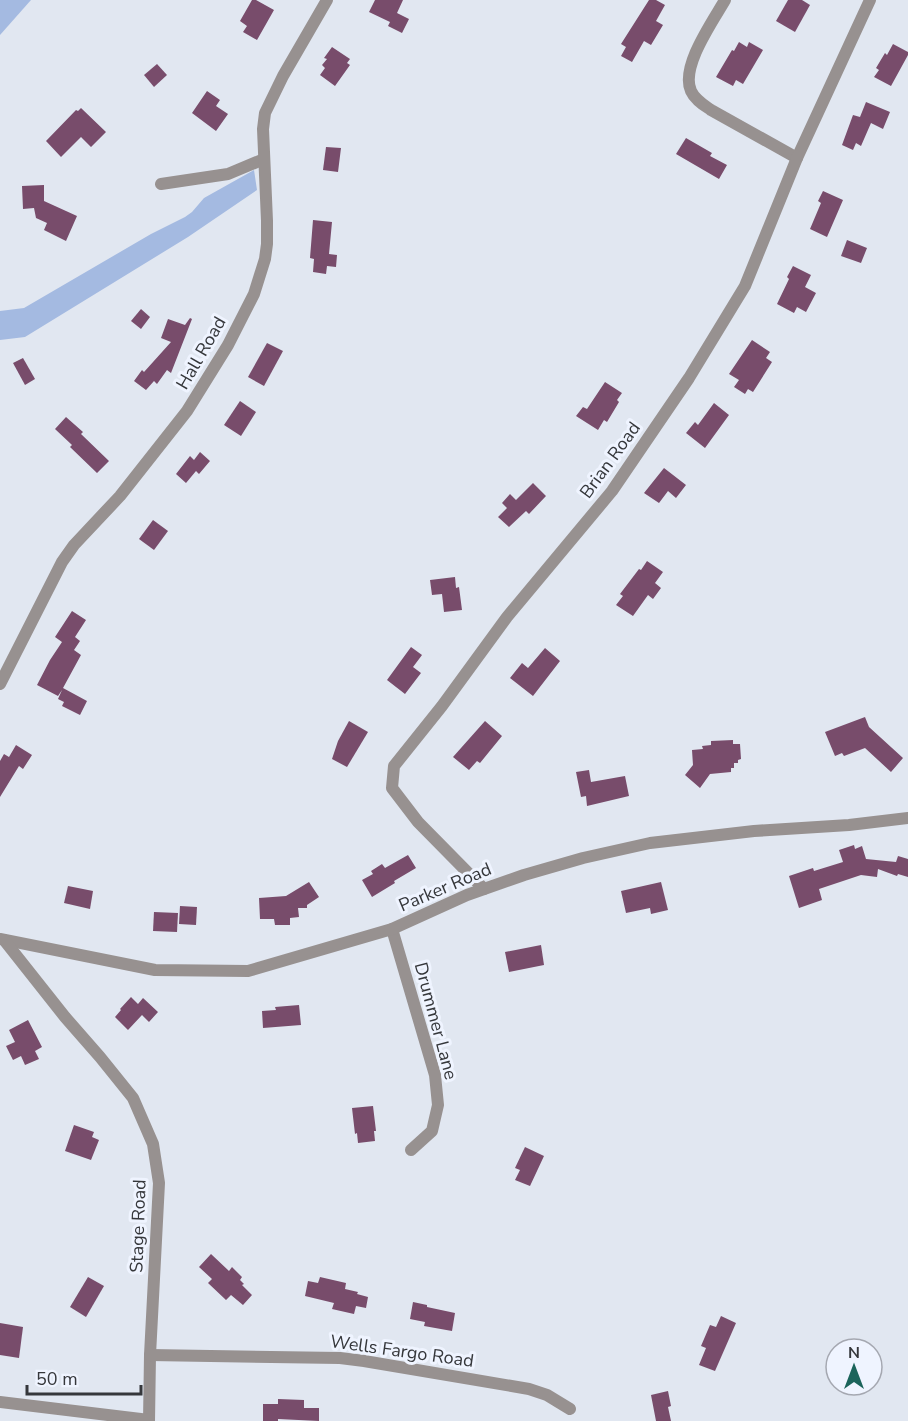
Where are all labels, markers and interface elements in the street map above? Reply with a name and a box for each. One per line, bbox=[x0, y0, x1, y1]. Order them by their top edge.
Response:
street label: Hall Road bbox=[171, 312, 231, 394]
street label: Brian Road bbox=[574, 417, 646, 503]
street label: Parker Road bbox=[395, 857, 495, 917]
street label: Drummer Lane bbox=[409, 960, 463, 1082]
street label: Stage Road bbox=[124, 1179, 152, 1273]
street label: Wells Fargo Road bbox=[329, 1329, 475, 1373]
north arrow bbox=[824, 1337, 884, 1397]
text: N bbox=[848, 1342, 860, 1364]
scale bar bbox=[27, 1358, 141, 1396]
text: 50 m bbox=[36, 1367, 78, 1391]

